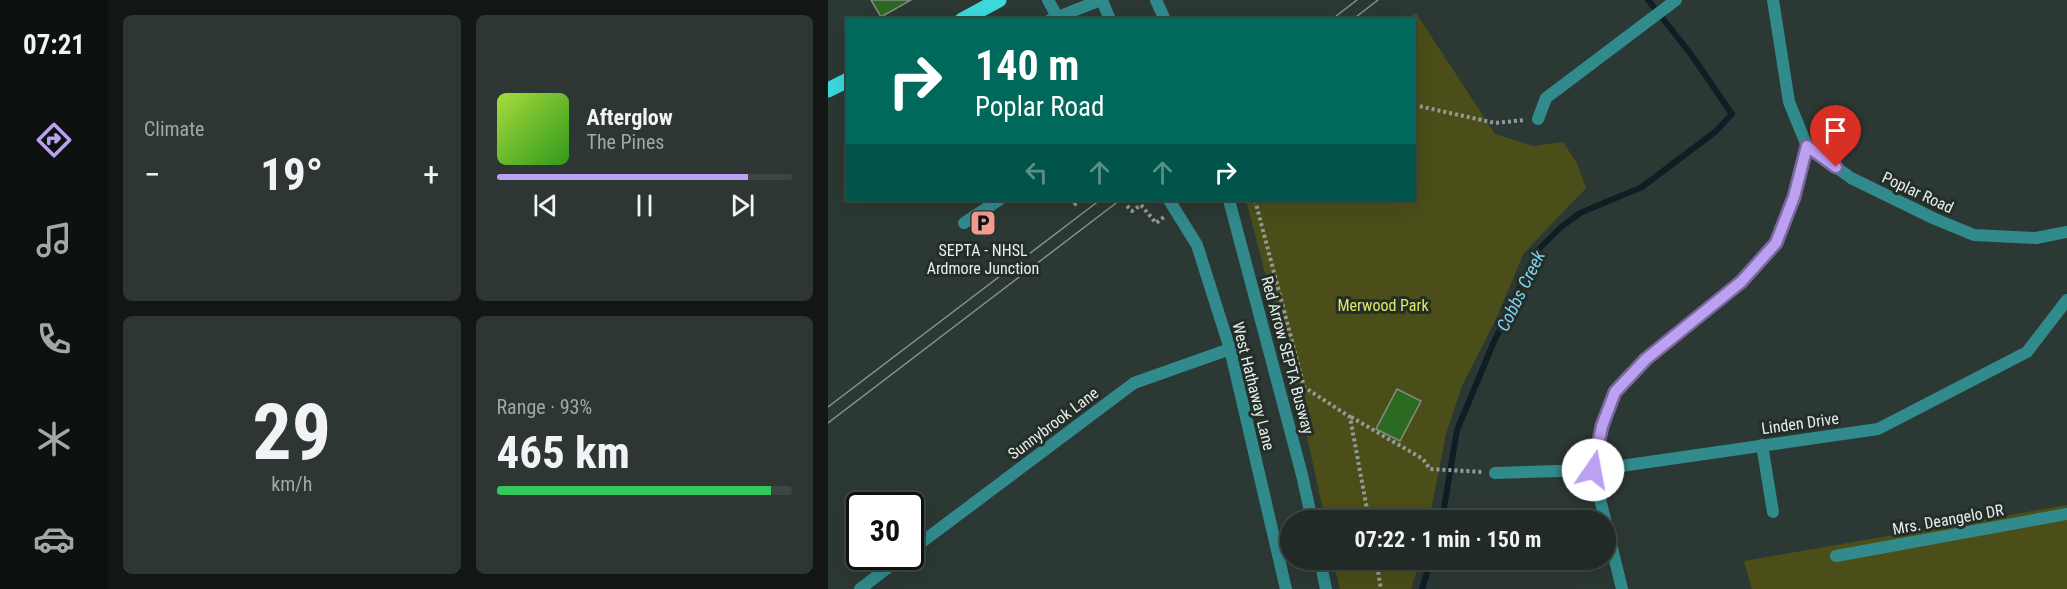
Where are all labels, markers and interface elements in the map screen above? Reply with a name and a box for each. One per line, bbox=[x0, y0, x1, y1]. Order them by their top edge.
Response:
text: 07:21 bbox=[23, 29, 85, 61]
text: 140 m bbox=[975, 41, 1080, 90]
icon: right bbox=[876, 42, 954, 120]
text: Poplar Road bbox=[975, 91, 1104, 123]
text: Afterglow bbox=[587, 105, 673, 130]
pin bbox=[1810, 105, 1861, 167]
icon: arrive bbox=[1819, 114, 1852, 147]
text: Climate bbox=[144, 117, 204, 141]
icon: directions bbox=[33, 119, 75, 161]
text: The Pines bbox=[587, 130, 664, 154]
text: 19° bbox=[260, 148, 323, 201]
text: − bbox=[144, 155, 161, 194]
text: + bbox=[423, 155, 439, 194]
icon: left bbox=[1020, 156, 1053, 189]
icon: ahead bbox=[1083, 156, 1116, 189]
icon: ahead bbox=[1146, 156, 1179, 189]
icon: right bbox=[1209, 156, 1242, 189]
street label: Poplar Road bbox=[1879, 168, 1957, 217]
icon: previous bbox=[529, 189, 562, 222]
icon: pause bbox=[628, 189, 661, 222]
icon: next bbox=[726, 189, 759, 222]
parking icon: SEPTA - NHSL Ardmore Junction bbox=[968, 208, 998, 238]
icon: music bbox=[33, 219, 75, 261]
place label: SEPTA - NHSL Ardmore Junction bbox=[927, 241, 1039, 278]
water label: Cobbs Creek bbox=[1492, 246, 1550, 335]
street label: Red Arrow SEPTA Busway bbox=[1257, 274, 1318, 436]
park label: Merwood Park bbox=[1337, 296, 1429, 315]
icon: phone bbox=[33, 318, 75, 360]
street label: West Hathaway Lane bbox=[1228, 320, 1279, 452]
street label: Sunnybrook Lane bbox=[1004, 383, 1102, 464]
text: 29 bbox=[252, 387, 331, 478]
text: Range · 93% bbox=[497, 395, 592, 419]
street label: Linden Drive bbox=[1760, 409, 1840, 438]
icon: climate bbox=[33, 418, 75, 460]
text: 465 km bbox=[497, 426, 630, 479]
position arrow bbox=[1561, 438, 1625, 502]
text: km/h bbox=[271, 472, 312, 496]
speed limit sign: 30 bbox=[846, 492, 924, 570]
street label: Mrs. Deangelo DR bbox=[1891, 500, 2006, 539]
icon: car bbox=[33, 518, 75, 560]
text: 07:22 · 1 min · 150 m bbox=[1355, 527, 1541, 552]

